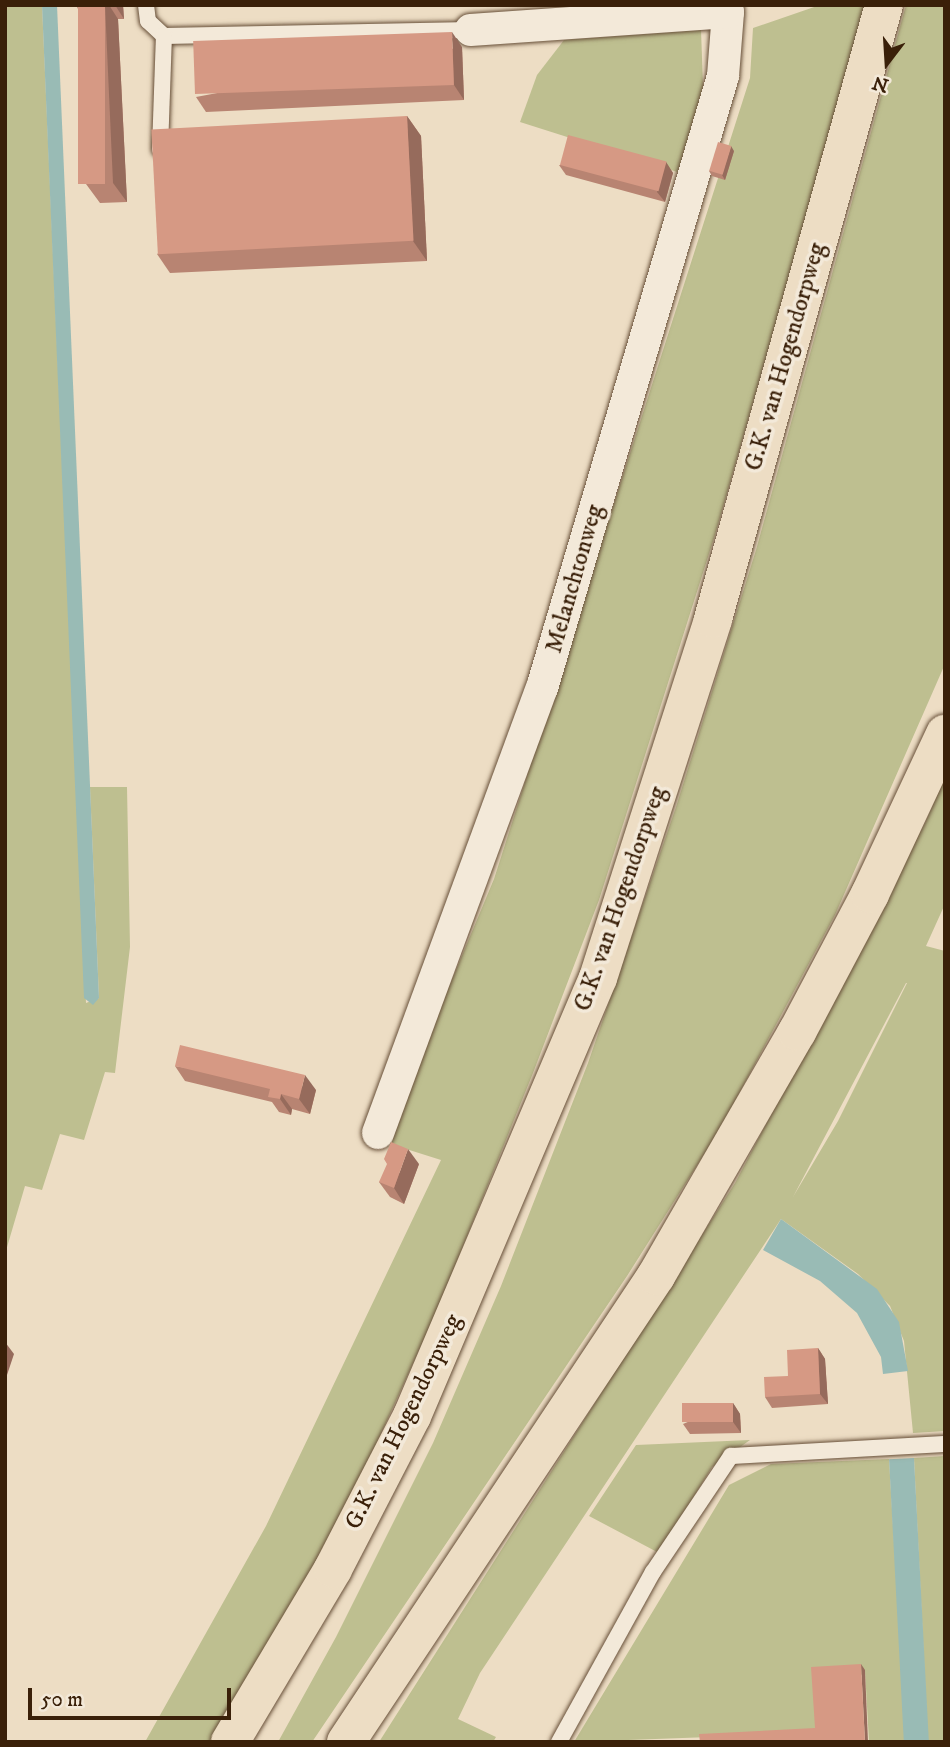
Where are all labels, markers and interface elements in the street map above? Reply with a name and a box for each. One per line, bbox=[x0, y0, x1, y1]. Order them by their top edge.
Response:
north arrow bbox=[852, 28, 922, 98]
text: N bbox=[870, 70, 892, 97]
street label: G.K. van Hogendorpweg bbox=[740, 240, 832, 474]
street label: Melanchtonweg bbox=[540, 502, 610, 656]
street label: G.K. van Hogendorpweg bbox=[569, 783, 673, 1015]
street label: G.K. van Hogendorpweg bbox=[339, 1310, 469, 1534]
scale bar bbox=[32, 1674, 234, 1718]
text: 50 m bbox=[41, 1687, 83, 1713]

